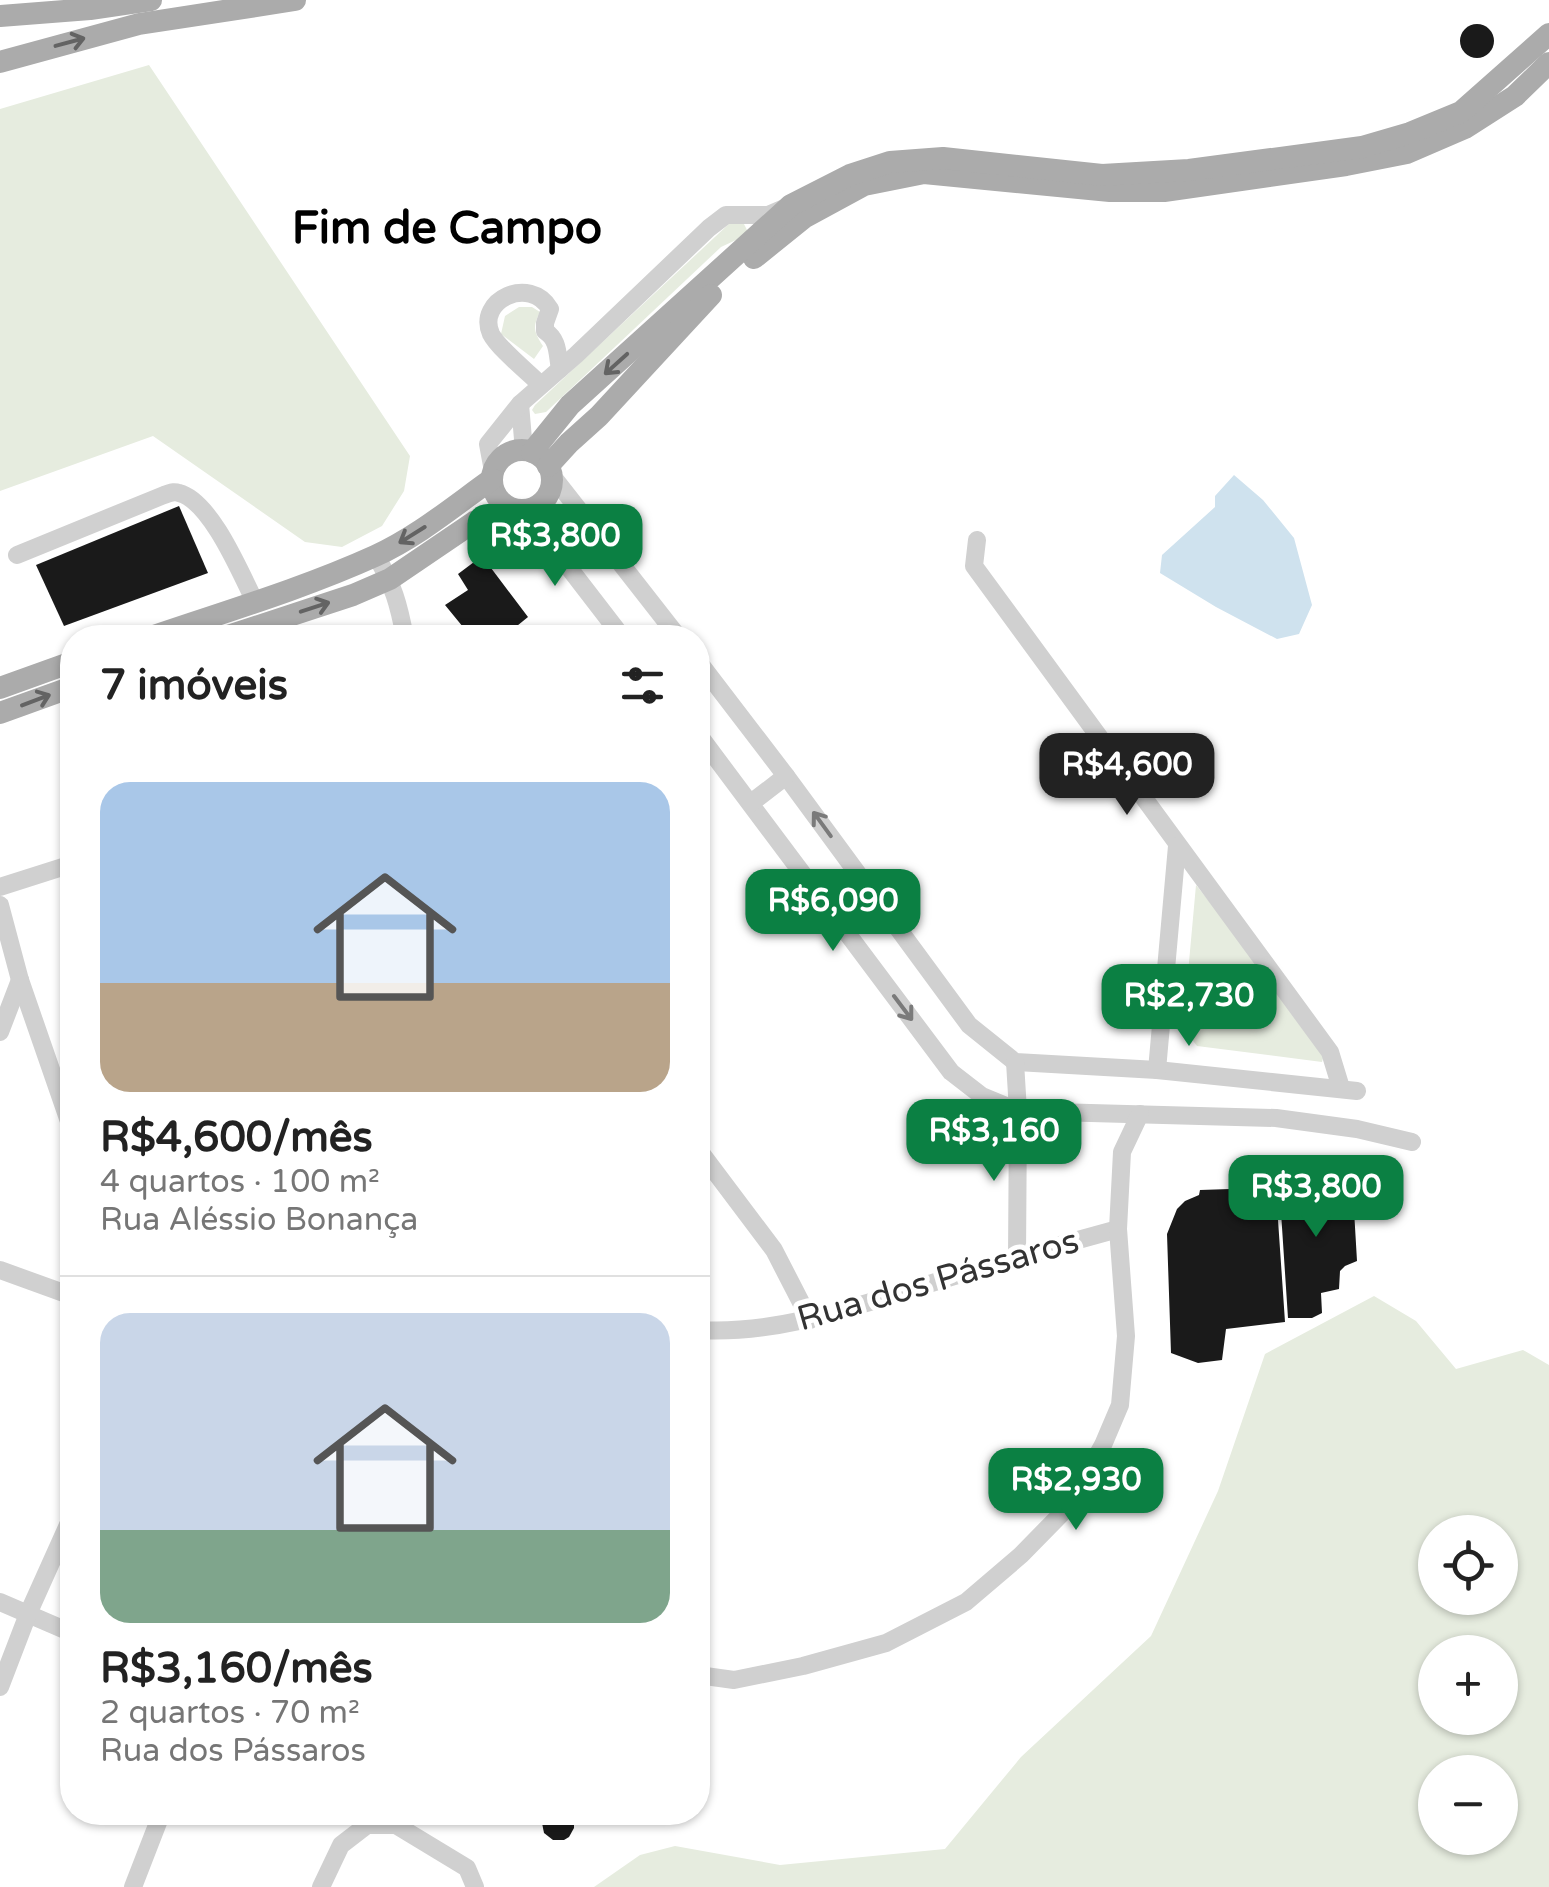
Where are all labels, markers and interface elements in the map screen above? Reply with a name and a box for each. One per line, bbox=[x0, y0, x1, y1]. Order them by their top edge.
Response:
one-way arrow bbox=[53, 32, 85, 51]
district label: Fim de Campo bbox=[292, 202, 602, 256]
one-way arrow bbox=[604, 352, 629, 375]
pin: R$3,800 bbox=[463, 504, 647, 589]
text: R$3,800 bbox=[489, 517, 621, 555]
one-way arrow bbox=[398, 525, 427, 545]
one-way arrow bbox=[298, 597, 330, 615]
icon: filters bbox=[615, 658, 670, 713]
text: 7 imóveis bbox=[100, 660, 288, 711]
one-way arrow bbox=[21, 689, 51, 707]
pin: R$4,600 bbox=[1035, 733, 1219, 818]
text: R$4,600 bbox=[1061, 746, 1193, 784]
one-way arrow bbox=[811, 811, 832, 838]
icon: home bbox=[295, 847, 475, 1027]
pin: R$6,090 bbox=[741, 869, 925, 954]
text: R$6,090 bbox=[767, 882, 899, 920]
pin: R$2,730 bbox=[1097, 964, 1281, 1049]
text: R$2,730 bbox=[1124, 977, 1254, 1015]
one-way arrow bbox=[892, 994, 913, 1021]
pin: R$3,160 bbox=[902, 1099, 1086, 1184]
text: R$4,600/mês bbox=[100, 1112, 373, 1163]
text: R$3,160 bbox=[928, 1112, 1060, 1150]
pin: R$3,800 bbox=[1224, 1155, 1408, 1240]
text: 4 quartos · 100 m² bbox=[100, 1163, 380, 1201]
text: R$3,800 bbox=[1250, 1168, 1382, 1206]
text: Rua Aléssio Bonança bbox=[100, 1201, 418, 1239]
street label: Rua dos Pássaros bbox=[792, 1220, 1084, 1340]
icon: home bbox=[295, 1378, 475, 1558]
pin: R$2,930 bbox=[984, 1448, 1168, 1533]
text: R$2,930 bbox=[1010, 1461, 1142, 1499]
map controls bbox=[1418, 1515, 1518, 1855]
button: locate bbox=[1418, 1515, 1518, 1615]
button: + bbox=[1418, 1635, 1518, 1735]
text: R$3,160/mês bbox=[100, 1643, 373, 1694]
text: 2 quartos · 70 m² bbox=[100, 1694, 360, 1732]
text: Rua dos Pássaros bbox=[100, 1732, 366, 1770]
button: − bbox=[1418, 1755, 1518, 1855]

